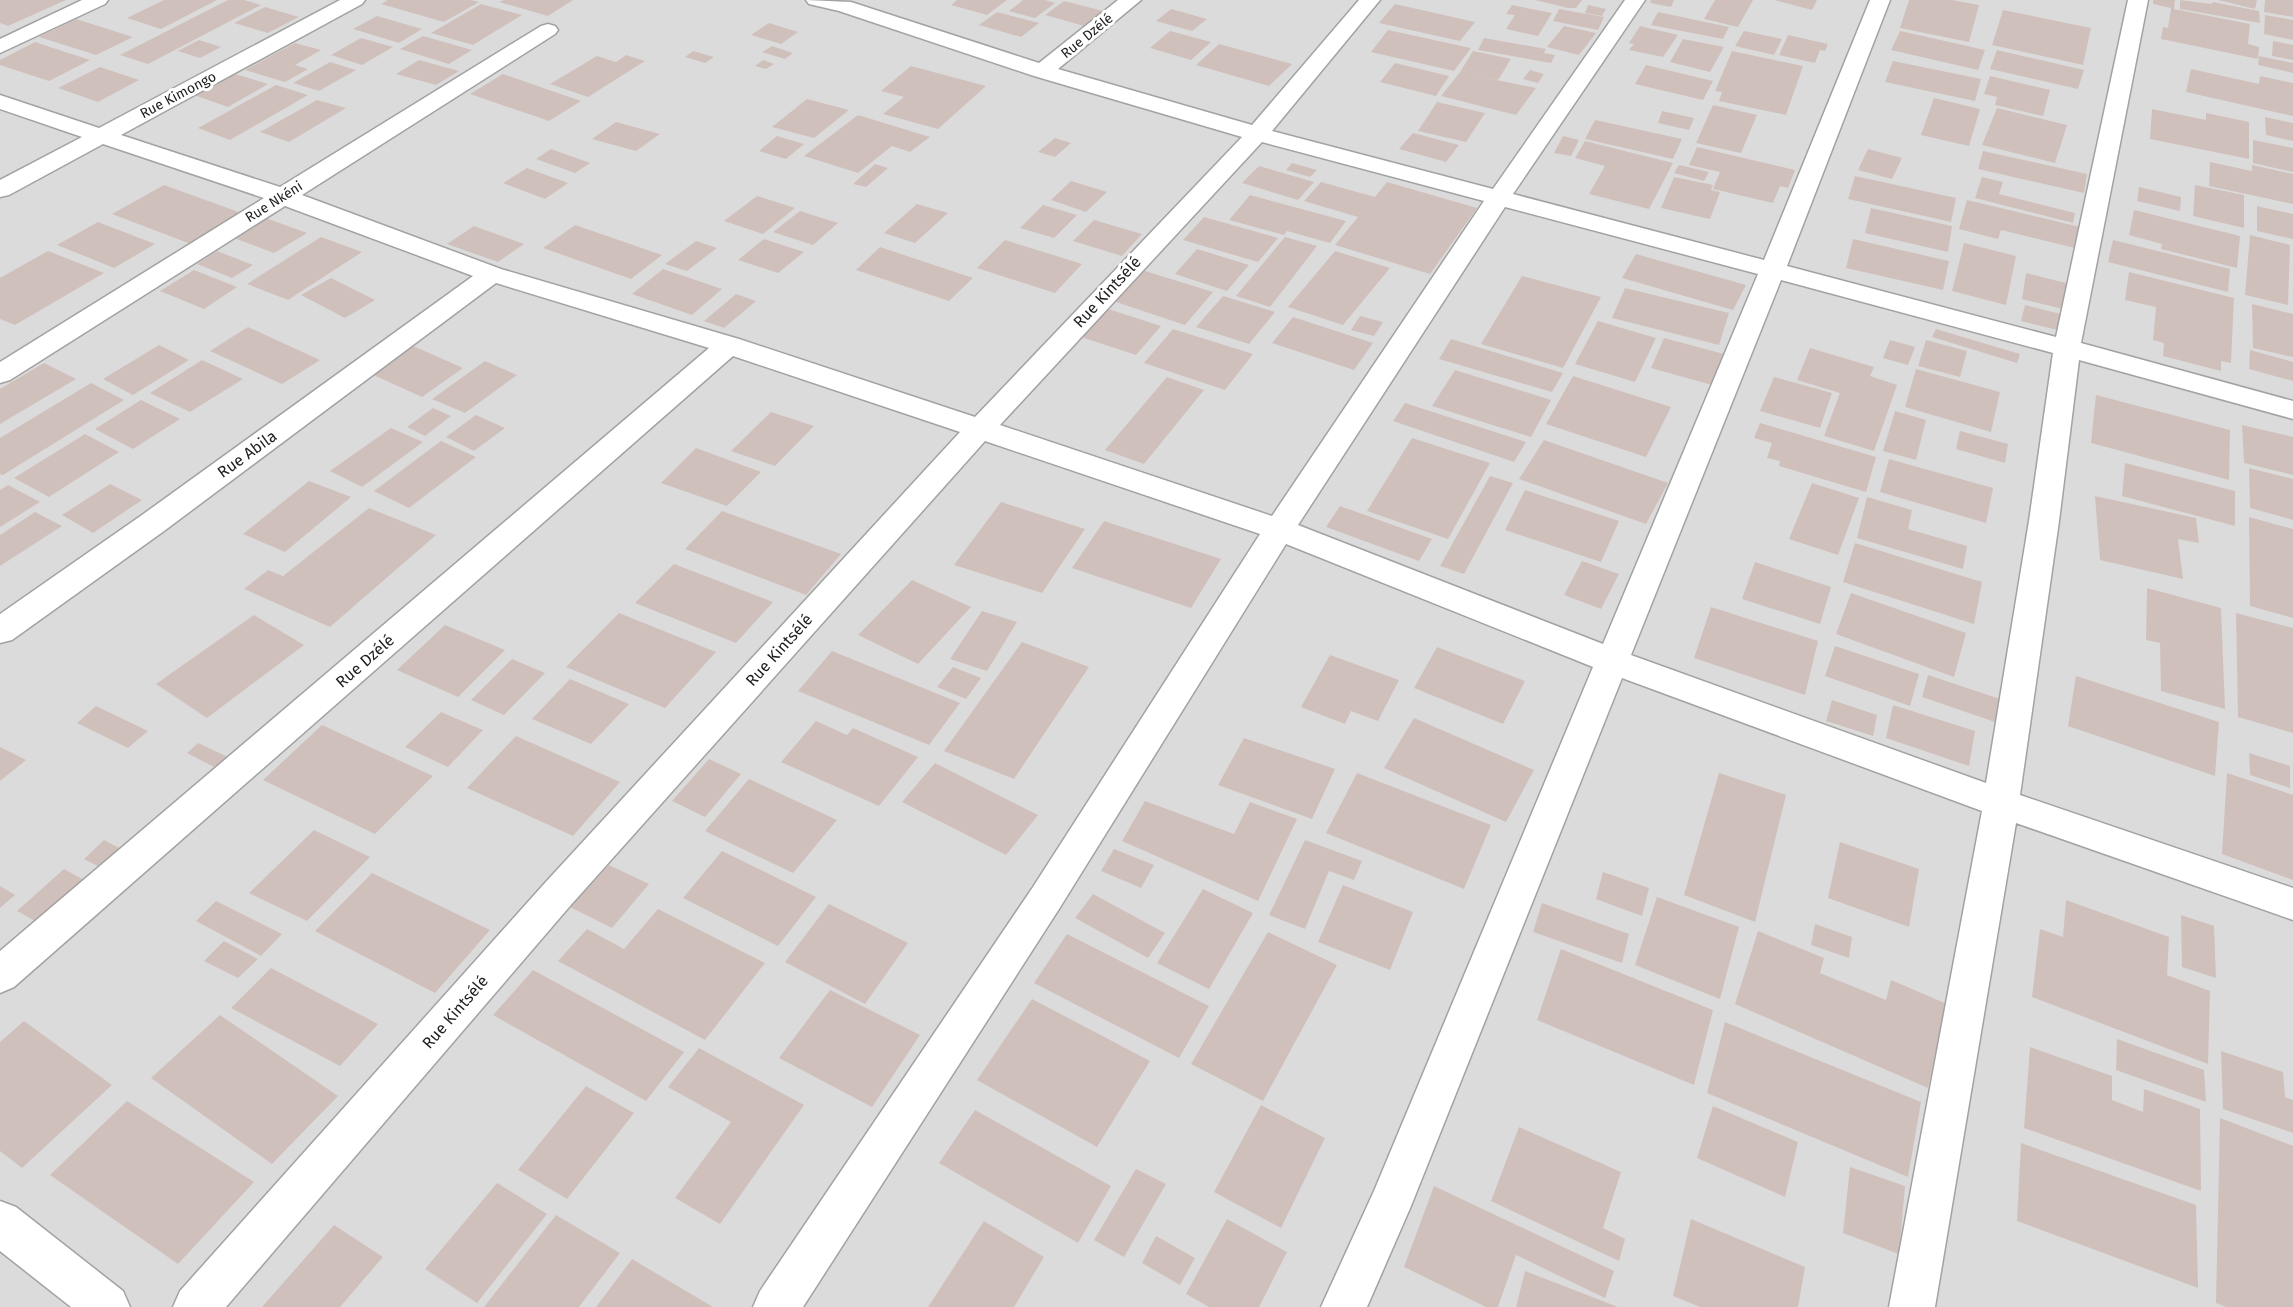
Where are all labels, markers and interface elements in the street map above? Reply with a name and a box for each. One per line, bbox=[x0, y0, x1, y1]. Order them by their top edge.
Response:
street label: Rue Dzélé bbox=[1057, 10, 1117, 62]
street label: Rue Kimongo bbox=[137, 68, 219, 122]
street label: Rue Nkéni bbox=[242, 178, 306, 226]
street label: Rue Kintsélé bbox=[1069, 252, 1145, 332]
street label: Rue Abila bbox=[214, 426, 280, 482]
street label: Rue Kintsélé bbox=[742, 610, 816, 690]
street label: Rue Dzélé bbox=[332, 631, 398, 691]
street label: Rue Kintsélé bbox=[418, 972, 492, 1052]

